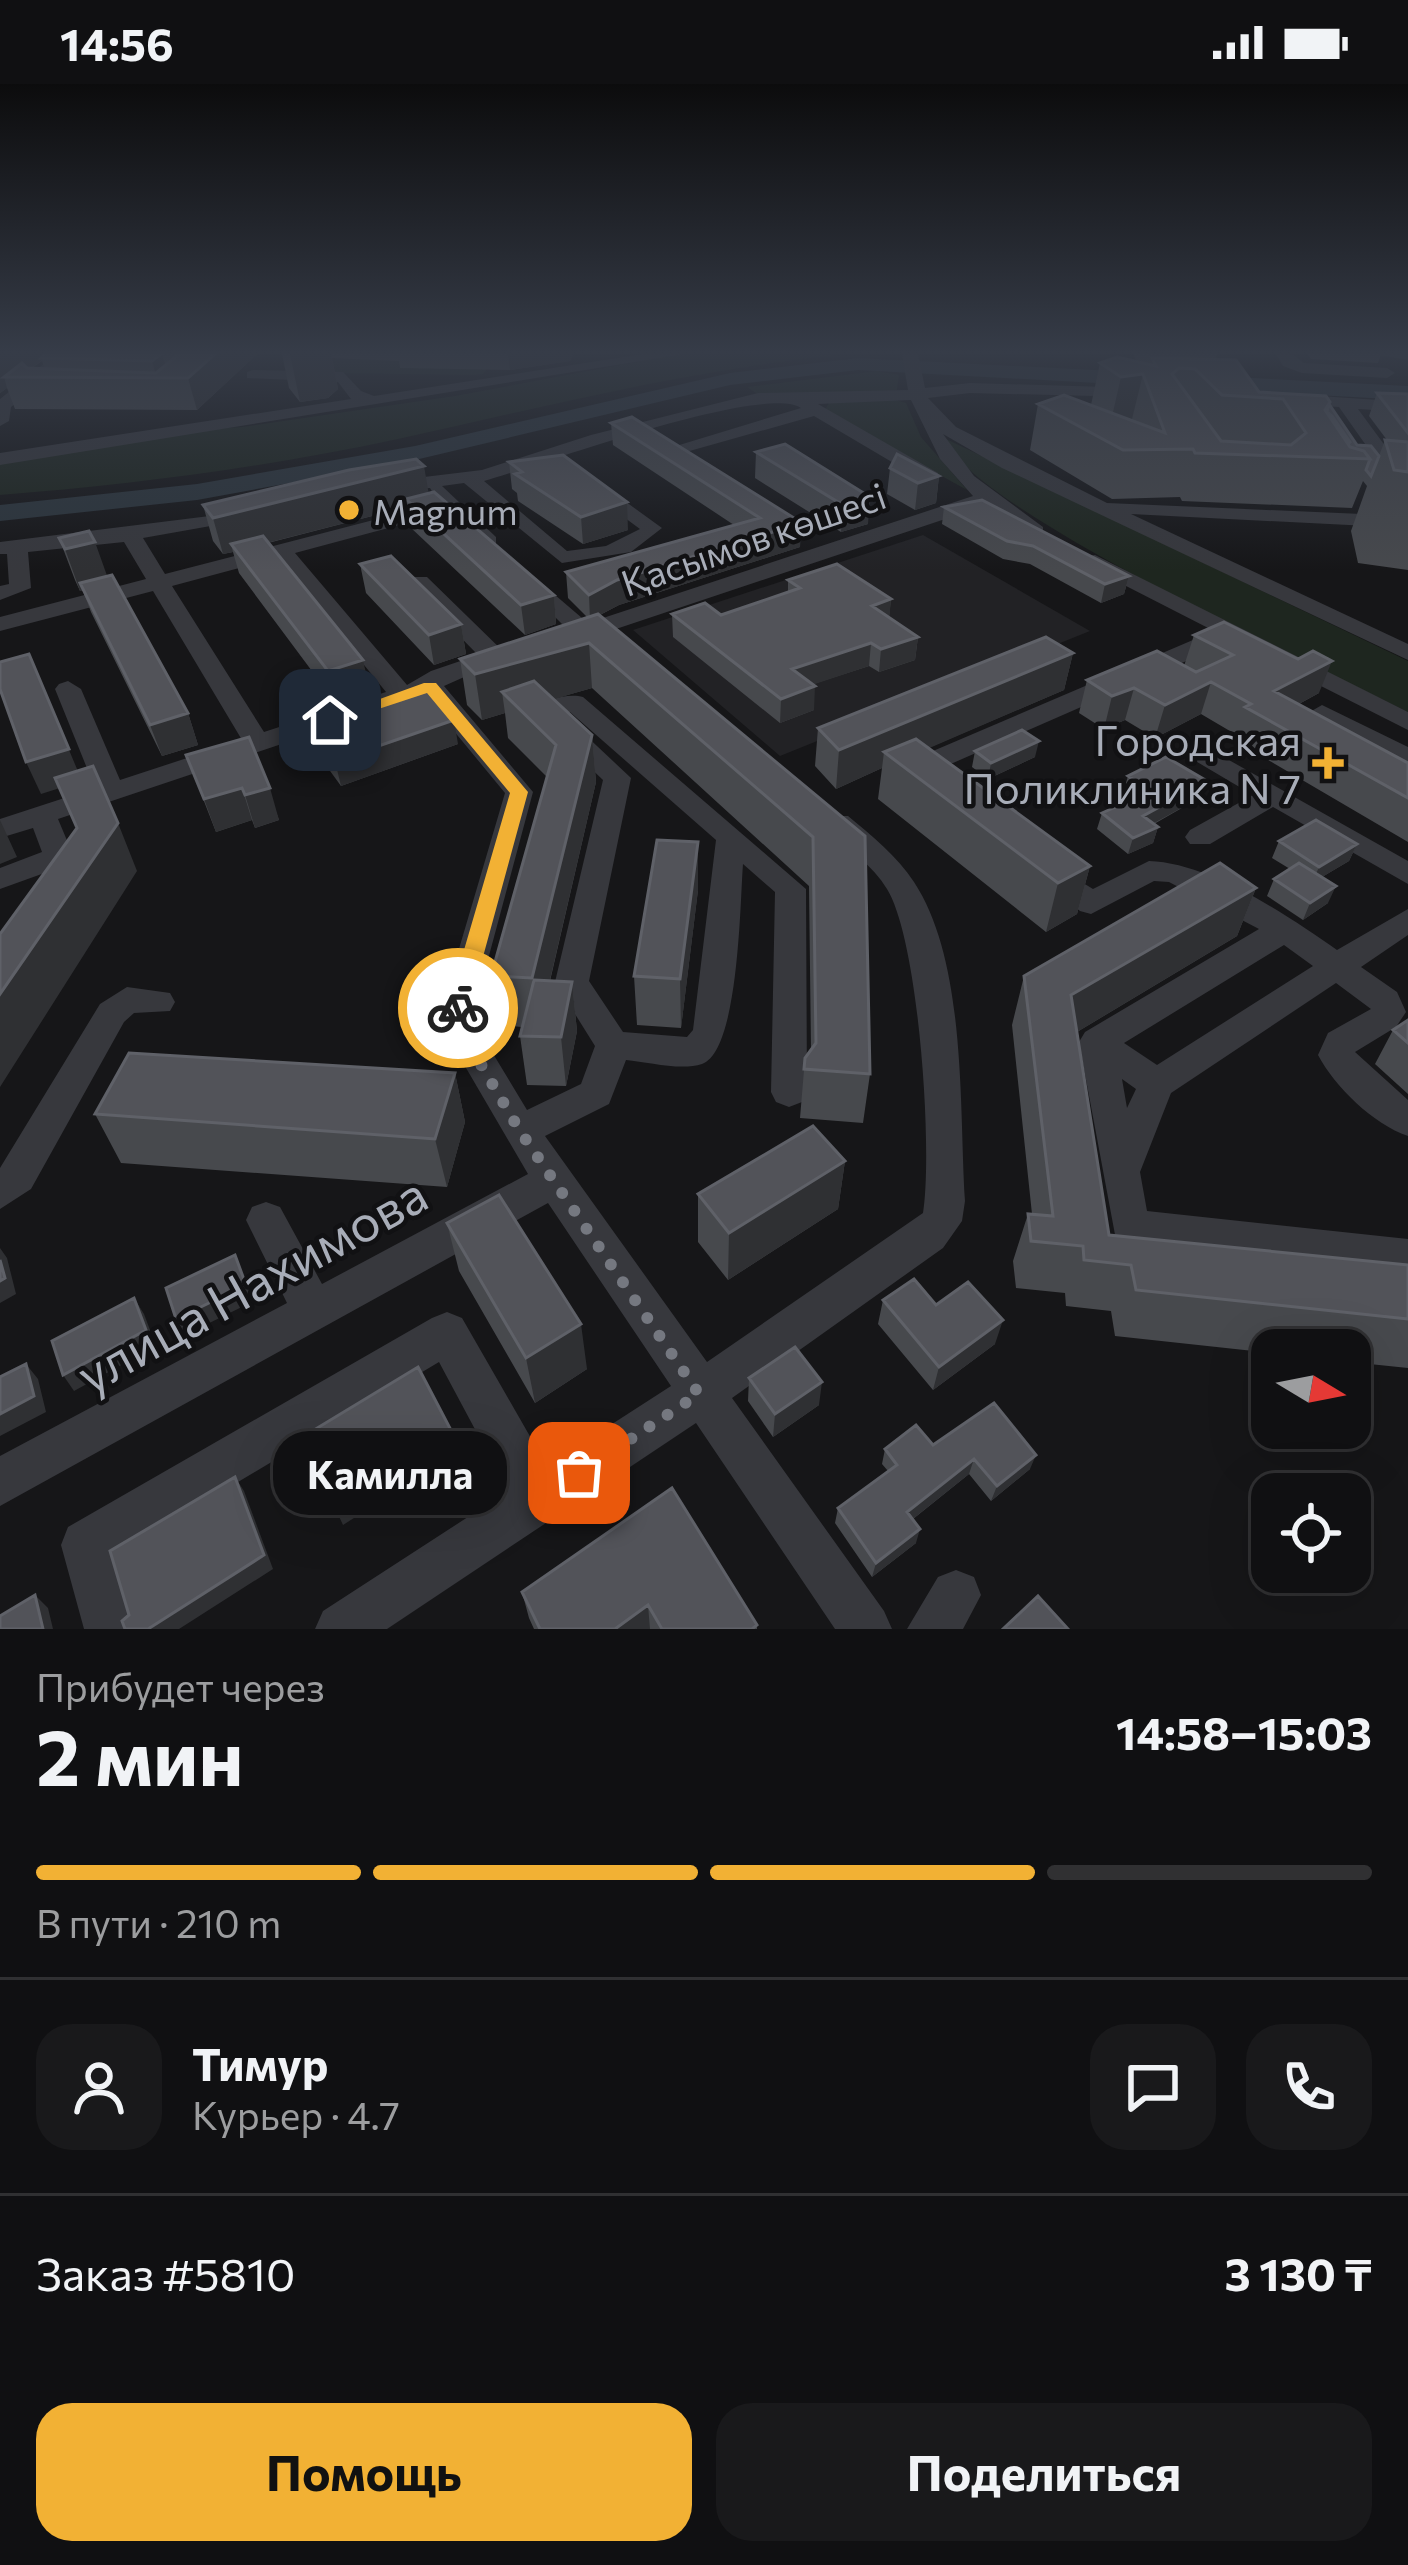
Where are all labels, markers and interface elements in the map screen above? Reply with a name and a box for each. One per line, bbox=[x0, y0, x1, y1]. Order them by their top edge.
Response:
text: 14:56 bbox=[60, 15, 174, 70]
street label: Қасымов көшесі bbox=[615, 472, 891, 604]
place label: Magnum bbox=[373, 488, 518, 532]
marker: Magnum bbox=[336, 497, 362, 523]
pin bbox=[279, 669, 381, 771]
icon: home bbox=[297, 687, 363, 753]
place label: Городская Поликлиника N 7 bbox=[964, 713, 1301, 813]
marker: Городская Поликлиника N 7 bbox=[1312, 747, 1344, 779]
courier bbox=[398, 948, 518, 1068]
icon: bike bbox=[425, 975, 491, 1041]
street label: улица Нахимова bbox=[65, 1161, 437, 1405]
north arrow bbox=[1251, 1329, 1371, 1449]
map controls bbox=[1251, 1329, 1371, 1593]
pin bbox=[528, 1422, 630, 1524]
callout: Камилла bbox=[273, 1431, 507, 1515]
icon: bag bbox=[546, 1440, 612, 1506]
text: Камилла bbox=[307, 1449, 473, 1497]
button: locate bbox=[1251, 1473, 1371, 1593]
text: Прибудет через bbox=[36, 1662, 325, 1710]
text: 14:58–15:03 bbox=[1116, 1704, 1372, 1759]
text: 2 мин bbox=[36, 1707, 244, 1802]
text: В пути · 210 m bbox=[36, 1898, 281, 1946]
button: person bbox=[36, 2024, 162, 2150]
button: chat bbox=[1090, 2024, 1216, 2150]
button: phone bbox=[1246, 2024, 1372, 2150]
text: Тимур bbox=[192, 2035, 328, 2090]
text: Курьер · 4.7 bbox=[192, 2090, 400, 2138]
text: Заказ #5810 bbox=[36, 2245, 295, 2300]
text: 3 130 ₸ bbox=[1225, 2245, 1372, 2300]
button: Помощь bbox=[36, 2403, 692, 2541]
button: Поделиться bbox=[716, 2403, 1372, 2541]

